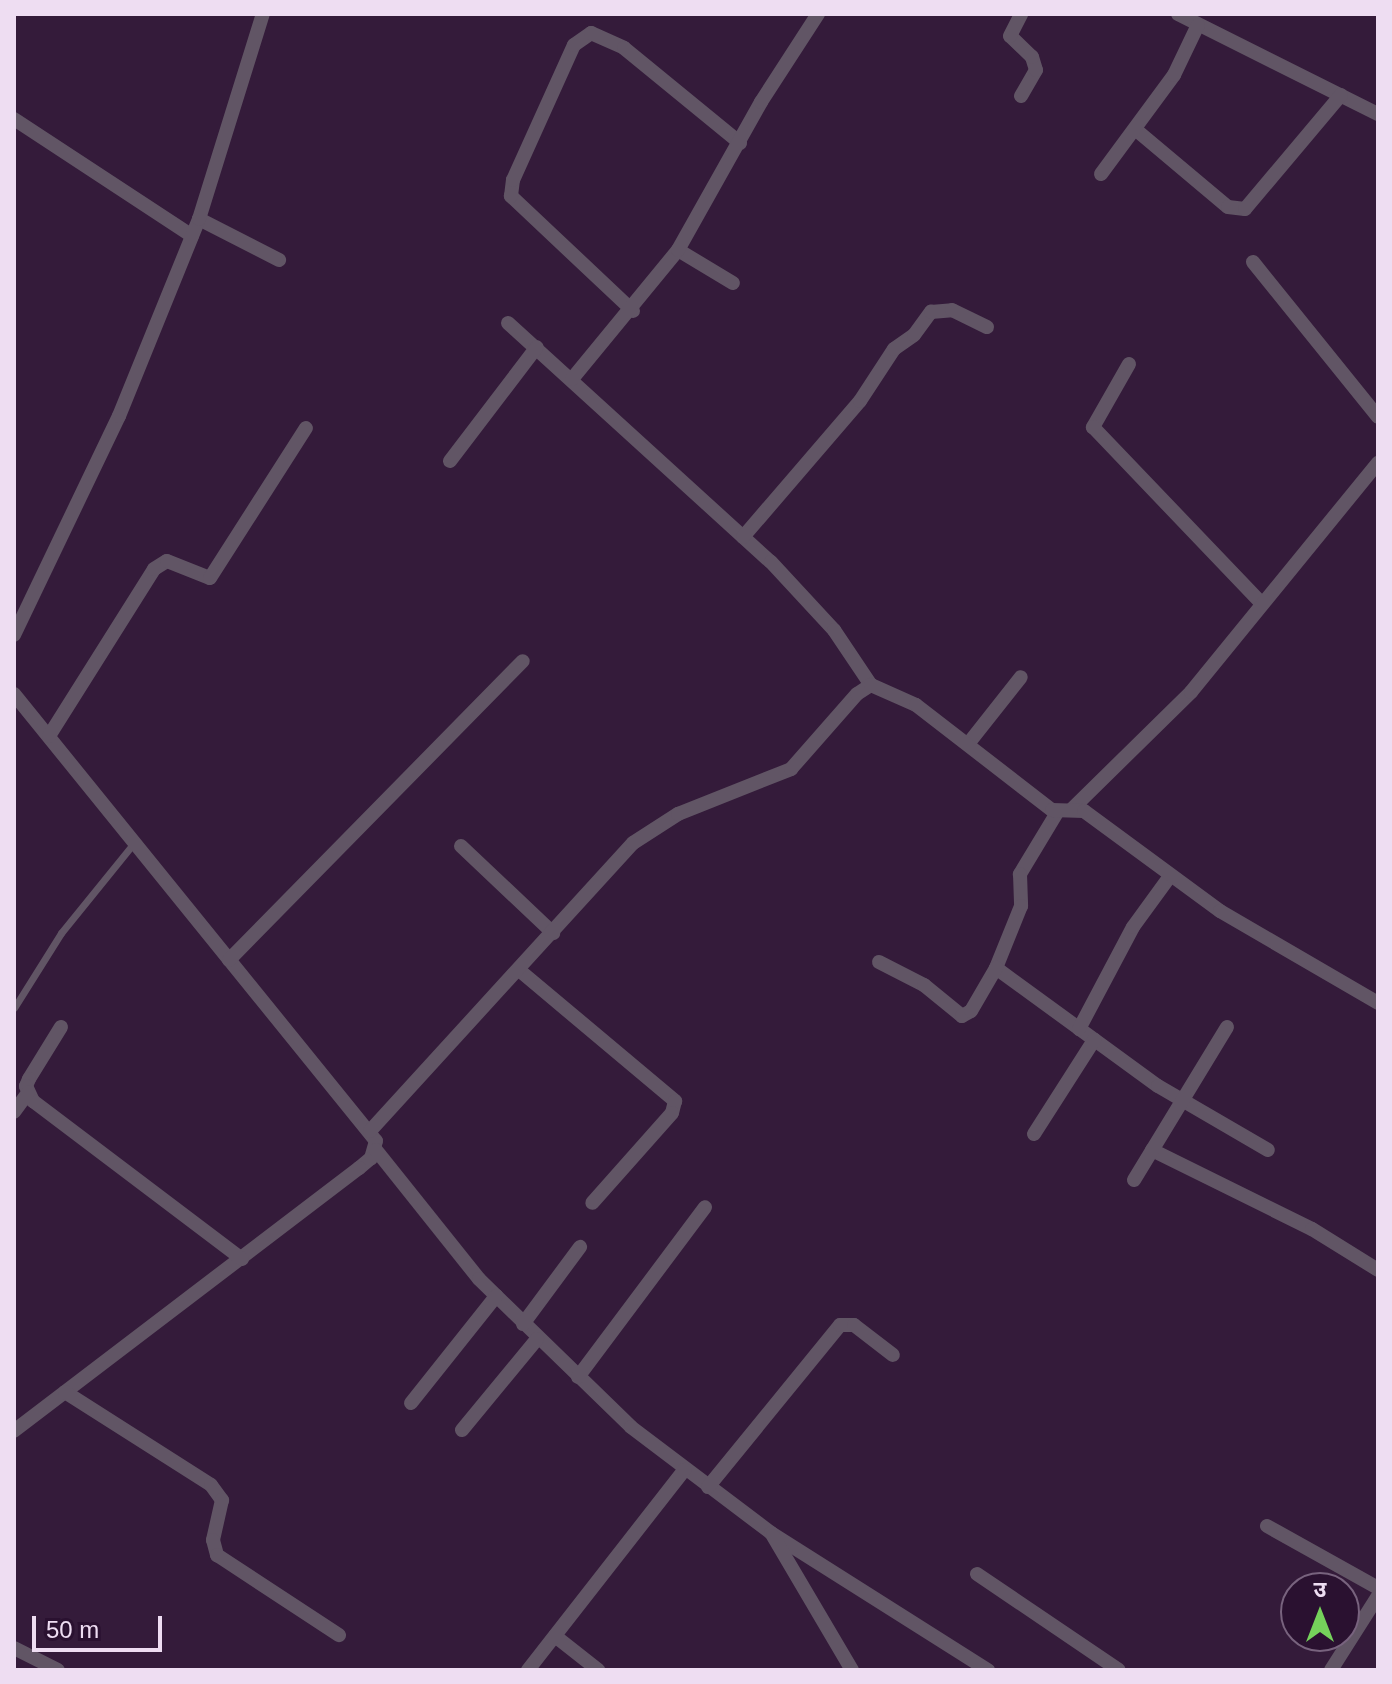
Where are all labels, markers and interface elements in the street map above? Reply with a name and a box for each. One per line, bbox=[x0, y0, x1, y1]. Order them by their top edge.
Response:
north arrow bbox=[1280, 1572, 1360, 1652]
text: उ bbox=[1314, 1577, 1326, 1602]
scale bar bbox=[36, 1600, 166, 1650]
text: 50 m bbox=[46, 1616, 99, 1643]

